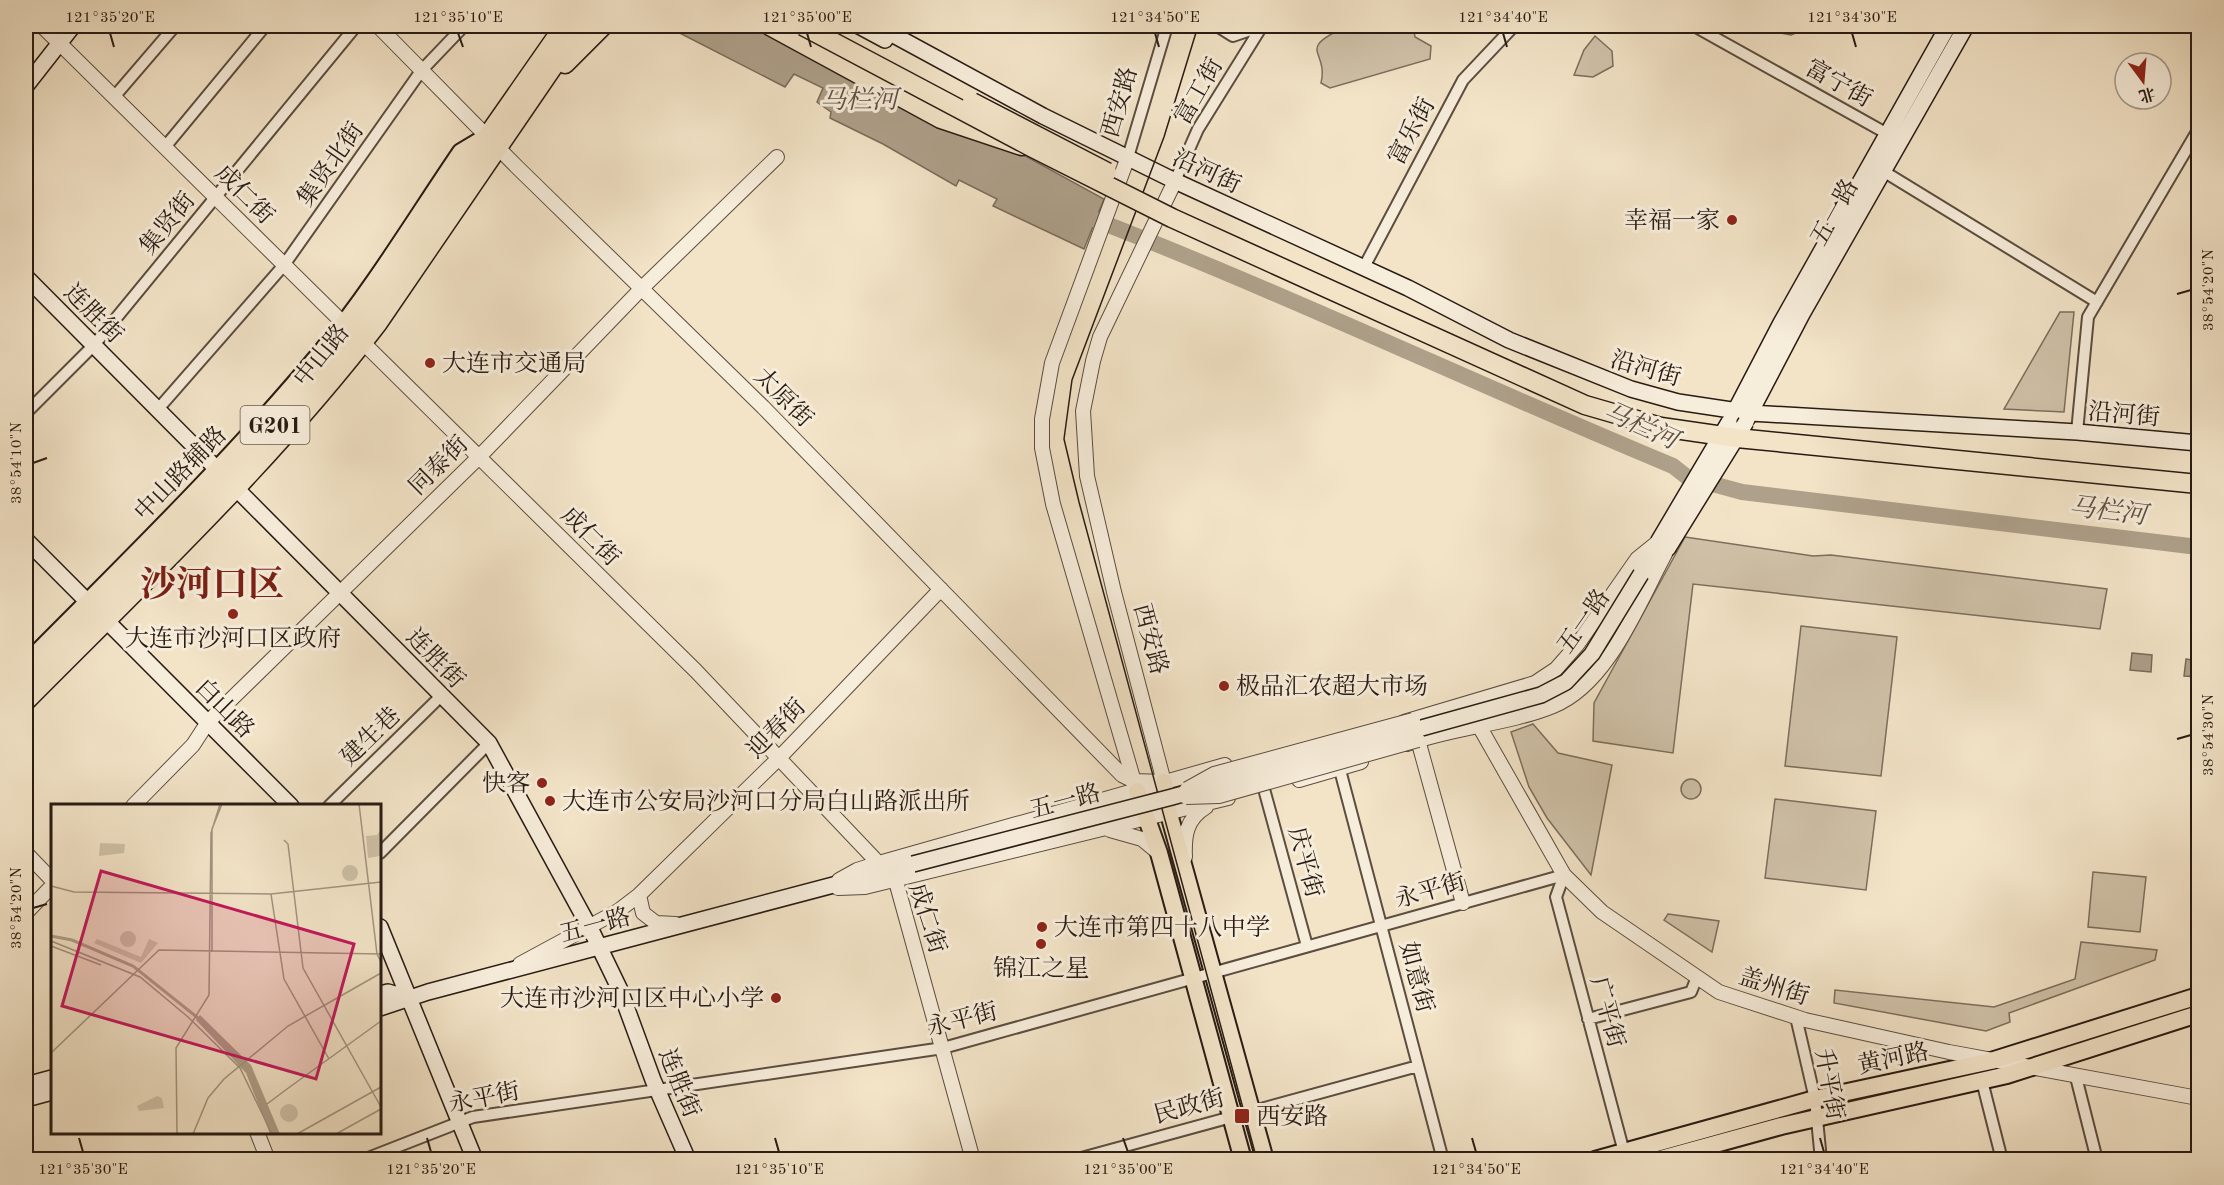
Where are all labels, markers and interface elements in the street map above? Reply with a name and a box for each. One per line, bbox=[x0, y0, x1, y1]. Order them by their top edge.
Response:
text: 121°35'20"E bbox=[65, 11, 155, 26]
text: 121°35'10"E bbox=[413, 11, 503, 26]
text: 121°35'00"E bbox=[762, 11, 852, 26]
text: 121°34'50"E bbox=[1110, 11, 1200, 26]
text: 121°34'40"E bbox=[1458, 11, 1548, 26]
text: 121°34'30"E bbox=[1807, 11, 1897, 26]
north arrow bbox=[2113, 51, 2173, 111]
street label: 富工街 bbox=[1169, 53, 1228, 129]
street label: 富宁街 bbox=[1801, 54, 1877, 113]
street label: 西安路 bbox=[1097, 64, 1142, 140]
text: 北 bbox=[2137, 84, 2157, 105]
water label: 马栏河 bbox=[820, 86, 902, 114]
street label: 富乐街 bbox=[1383, 93, 1440, 169]
street label: 集贤北街 bbox=[292, 117, 369, 211]
street label: 沿河街 bbox=[1168, 144, 1245, 199]
street label: 成仁街 bbox=[210, 159, 280, 229]
street label: 五一路 bbox=[1805, 174, 1864, 250]
street label: 集贤街 bbox=[134, 187, 201, 260]
place label: 幸福一家 bbox=[1624, 207, 1720, 234]
marker: 幸福一家 bbox=[1725, 213, 1739, 227]
text: 38°54'20"N bbox=[2202, 249, 2217, 331]
street label: 连胜街 bbox=[59, 278, 129, 348]
street label: 中山路 bbox=[288, 319, 355, 392]
street label: 沿河街 bbox=[1608, 346, 1684, 391]
place label: 大连市交通局 bbox=[442, 350, 586, 377]
marker: 大连市交通局 bbox=[423, 356, 437, 370]
street label: 太原街 bbox=[749, 362, 819, 432]
water label: 马栏河 bbox=[1599, 397, 1686, 456]
street label: 沿河街 bbox=[2087, 398, 2161, 431]
road number: G201 bbox=[240, 406, 310, 444]
street label: 中山路辅路 bbox=[129, 421, 232, 526]
text: 38°54'10"N bbox=[10, 422, 25, 504]
street label: 同泰街 bbox=[403, 430, 473, 500]
water label: 马栏河 bbox=[2067, 492, 2152, 530]
street label: 成仁街 bbox=[556, 501, 626, 571]
district label: 沙河口区 bbox=[140, 565, 284, 605]
street label: 五一路 bbox=[1552, 584, 1615, 659]
street label: 西安路 bbox=[1128, 601, 1173, 677]
marker: 大连市沙河口区政府 bbox=[226, 607, 240, 621]
street label: 连胜街 bbox=[401, 623, 470, 694]
place label: 大连市沙河口区政府 bbox=[125, 625, 341, 652]
street label: 白山路 bbox=[190, 673, 260, 743]
place label: 极品汇农超大市场 bbox=[1236, 673, 1428, 700]
marker: 极品汇农超大市场 bbox=[1217, 679, 1231, 693]
street label: 迎春街 bbox=[742, 693, 811, 764]
text: 38°54'30"N bbox=[2202, 694, 2217, 776]
street label: 建生巷 bbox=[335, 702, 406, 771]
place label: 快客 bbox=[482, 770, 530, 797]
marker: 快客 bbox=[535, 776, 549, 790]
street label: 五一路 bbox=[1027, 779, 1103, 824]
place label: 大连市公安局沙河口分局白山路派出所 bbox=[562, 788, 970, 815]
marker: 大连市公安局沙河口分局白山路派出所 bbox=[543, 794, 557, 808]
inset map bbox=[51, 804, 381, 1134]
street label: 庆平街 bbox=[1283, 824, 1328, 900]
text: 38°54'20"N bbox=[10, 867, 25, 949]
street label: 永平街 bbox=[1392, 868, 1468, 913]
street label: 成仁街 bbox=[904, 880, 951, 957]
street label: 五一路 bbox=[557, 903, 633, 948]
place label: 大连市第四十八中学 bbox=[1054, 914, 1270, 941]
marker: 大连市第四十八中学 bbox=[1035, 920, 1049, 934]
marker: 锦江之星 bbox=[1034, 937, 1048, 951]
street label: 如意街 bbox=[1394, 939, 1439, 1015]
place label: 锦江之星 bbox=[993, 955, 1089, 982]
street label: 盖州街 bbox=[1735, 963, 1812, 1010]
street label: 广平街 bbox=[1585, 974, 1630, 1050]
place label: 大连市沙河口区中心小学 bbox=[500, 985, 764, 1012]
marker: 大连市沙河口区中心小学 bbox=[769, 991, 783, 1005]
street label: 永平街 bbox=[924, 998, 1000, 1041]
street label: 黄河路 bbox=[1855, 1038, 1931, 1079]
street label: 连胜街 bbox=[654, 1045, 706, 1122]
street label: 升平街 bbox=[1810, 1046, 1849, 1122]
street label: 永平街 bbox=[446, 1077, 522, 1118]
street label: 民政街 bbox=[1151, 1084, 1227, 1129]
place label: 西安路 bbox=[1256, 1103, 1328, 1130]
marker: 西安路 bbox=[1233, 1107, 1251, 1125]
text: 121°35'30"E bbox=[38, 1163, 128, 1178]
text: 121°35'20"E bbox=[386, 1163, 476, 1178]
text: 121°35'10"E bbox=[734, 1163, 824, 1178]
text: 121°35'00"E bbox=[1083, 1163, 1173, 1178]
text: 121°34'50"E bbox=[1431, 1163, 1521, 1178]
text: 121°34'40"E bbox=[1779, 1163, 1869, 1178]

